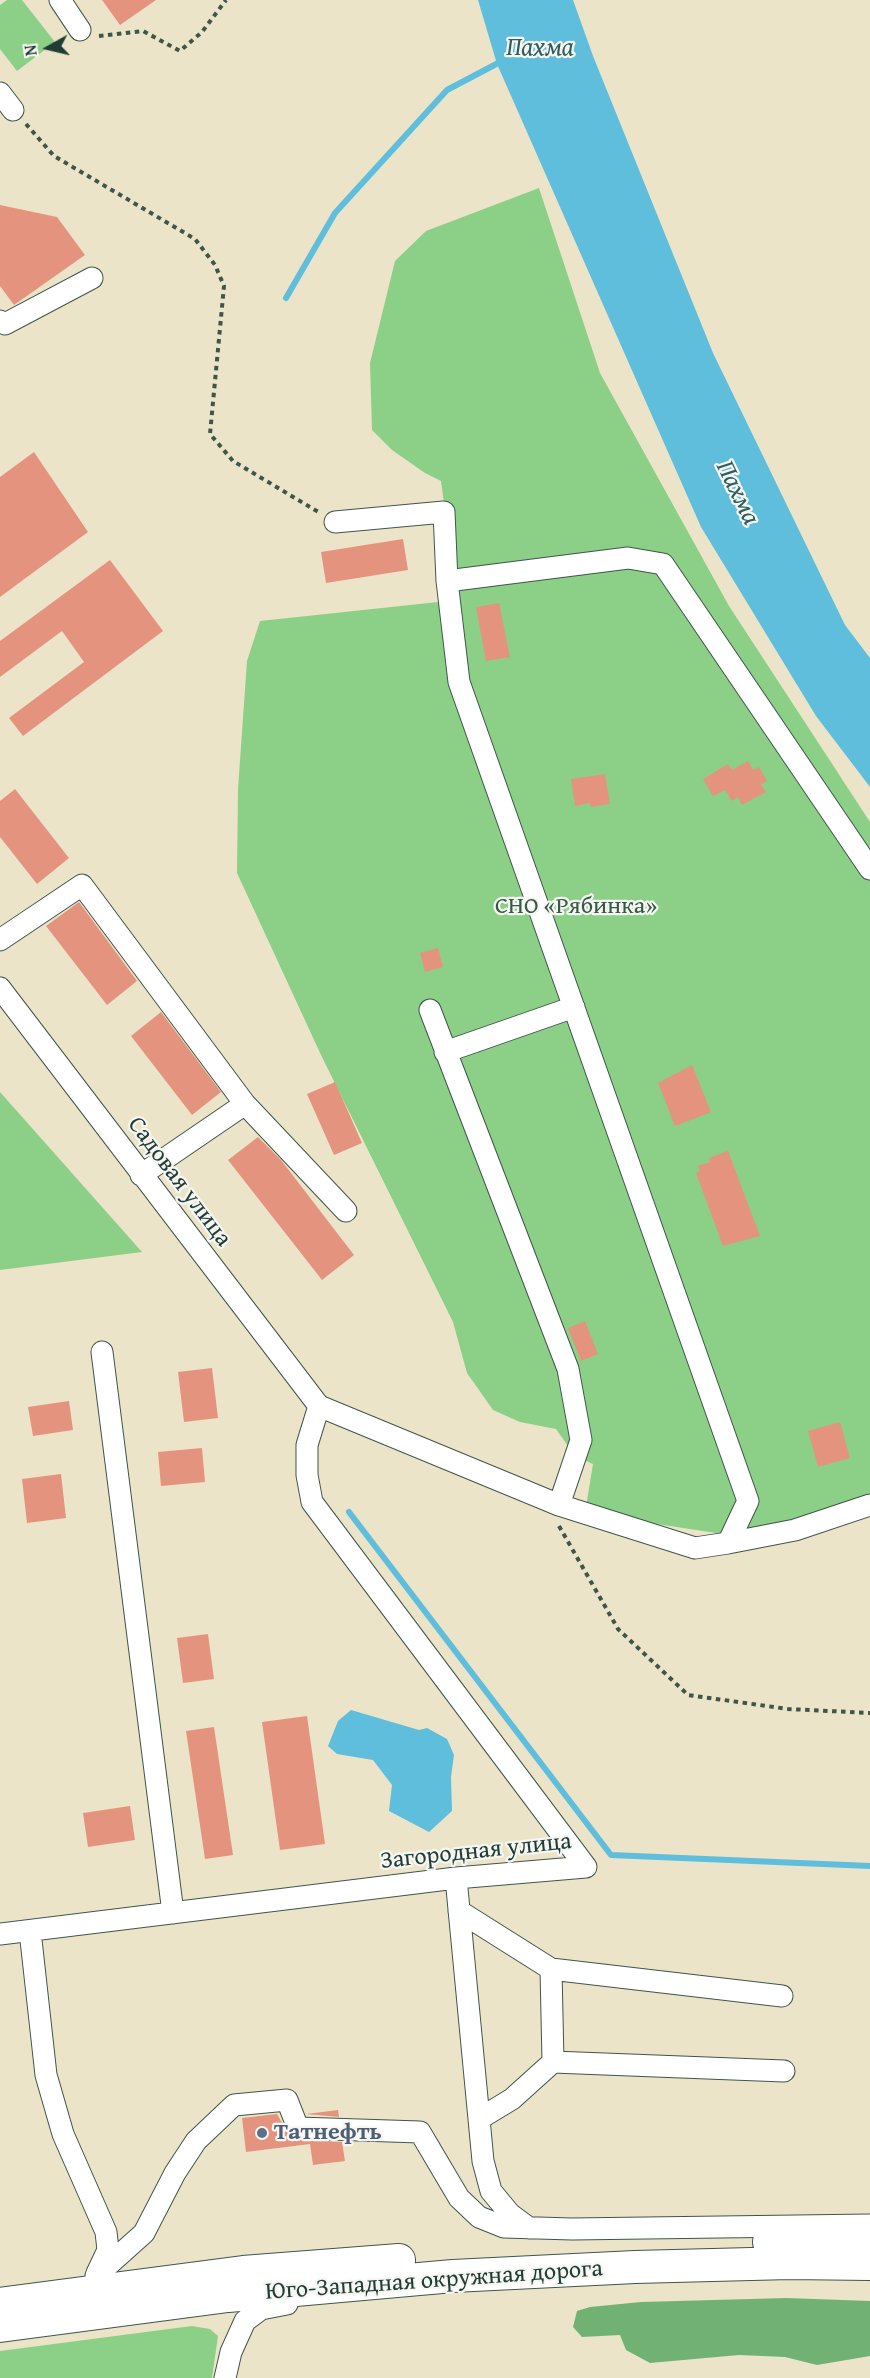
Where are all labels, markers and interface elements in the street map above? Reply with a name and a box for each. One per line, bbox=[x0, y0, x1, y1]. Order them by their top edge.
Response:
north arrow bbox=[18, 18, 78, 78]
water label: Пахма bbox=[506, 32, 574, 64]
text: N bbox=[18, 44, 43, 57]
water label: Пахма bbox=[708, 456, 766, 530]
park label: СНО «Рябинка» bbox=[495, 893, 657, 921]
street label: Садовая улица bbox=[121, 1111, 237, 1253]
street label: Загородная улица bbox=[379, 1828, 573, 1876]
place label: Татнефть bbox=[274, 2119, 382, 2147]
marker: Татнефть bbox=[255, 2126, 269, 2140]
street label: Юго-Западная окружная дорога bbox=[264, 2255, 604, 2307]

